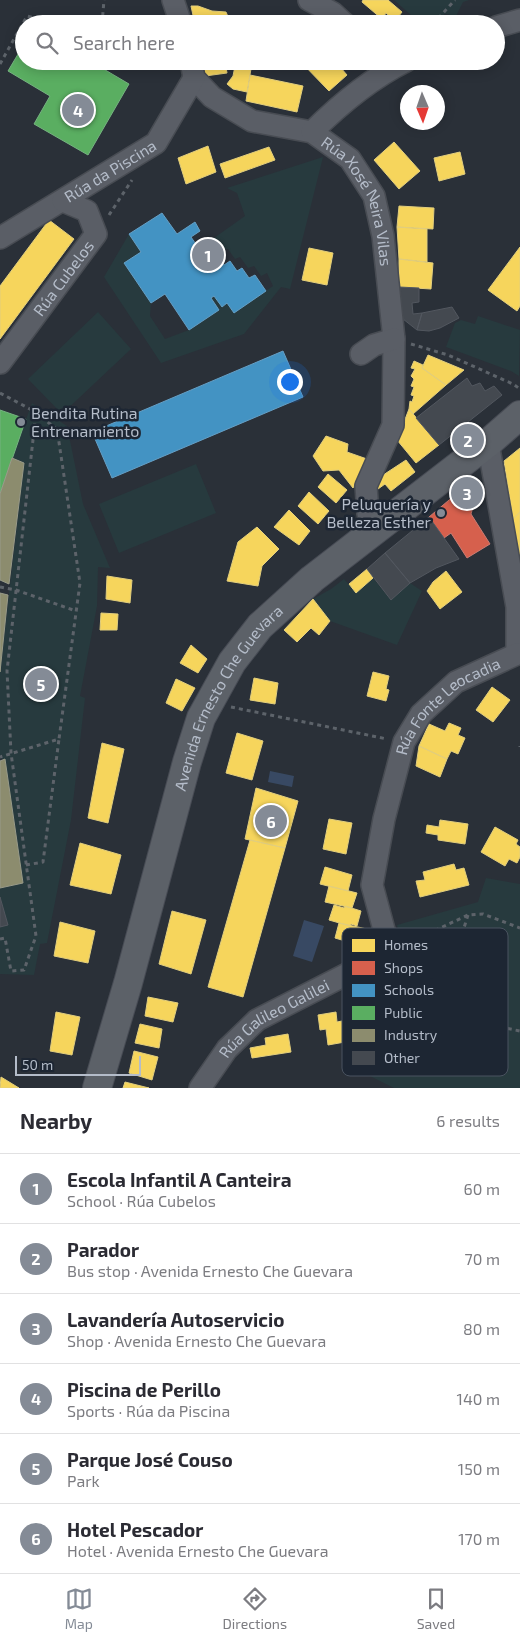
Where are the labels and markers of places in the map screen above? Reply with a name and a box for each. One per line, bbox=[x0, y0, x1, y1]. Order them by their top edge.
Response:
pin: 4 bbox=[62, 91, 94, 129]
pin: 1 bbox=[192, 236, 224, 274]
place label: Bendita Rutina Entrenamiento bbox=[31, 403, 139, 440]
marker: Bendita Rutina Entrenamiento bbox=[15, 416, 27, 428]
pin: 2 bbox=[452, 421, 484, 459]
pin: 3 bbox=[451, 474, 483, 512]
place label: Peluquería y Belleza Esther bbox=[326, 494, 432, 531]
marker: Peluquería y Belleza Esther bbox=[435, 507, 447, 519]
pin: 5 bbox=[25, 665, 57, 703]
pin: 6 bbox=[255, 802, 287, 840]

